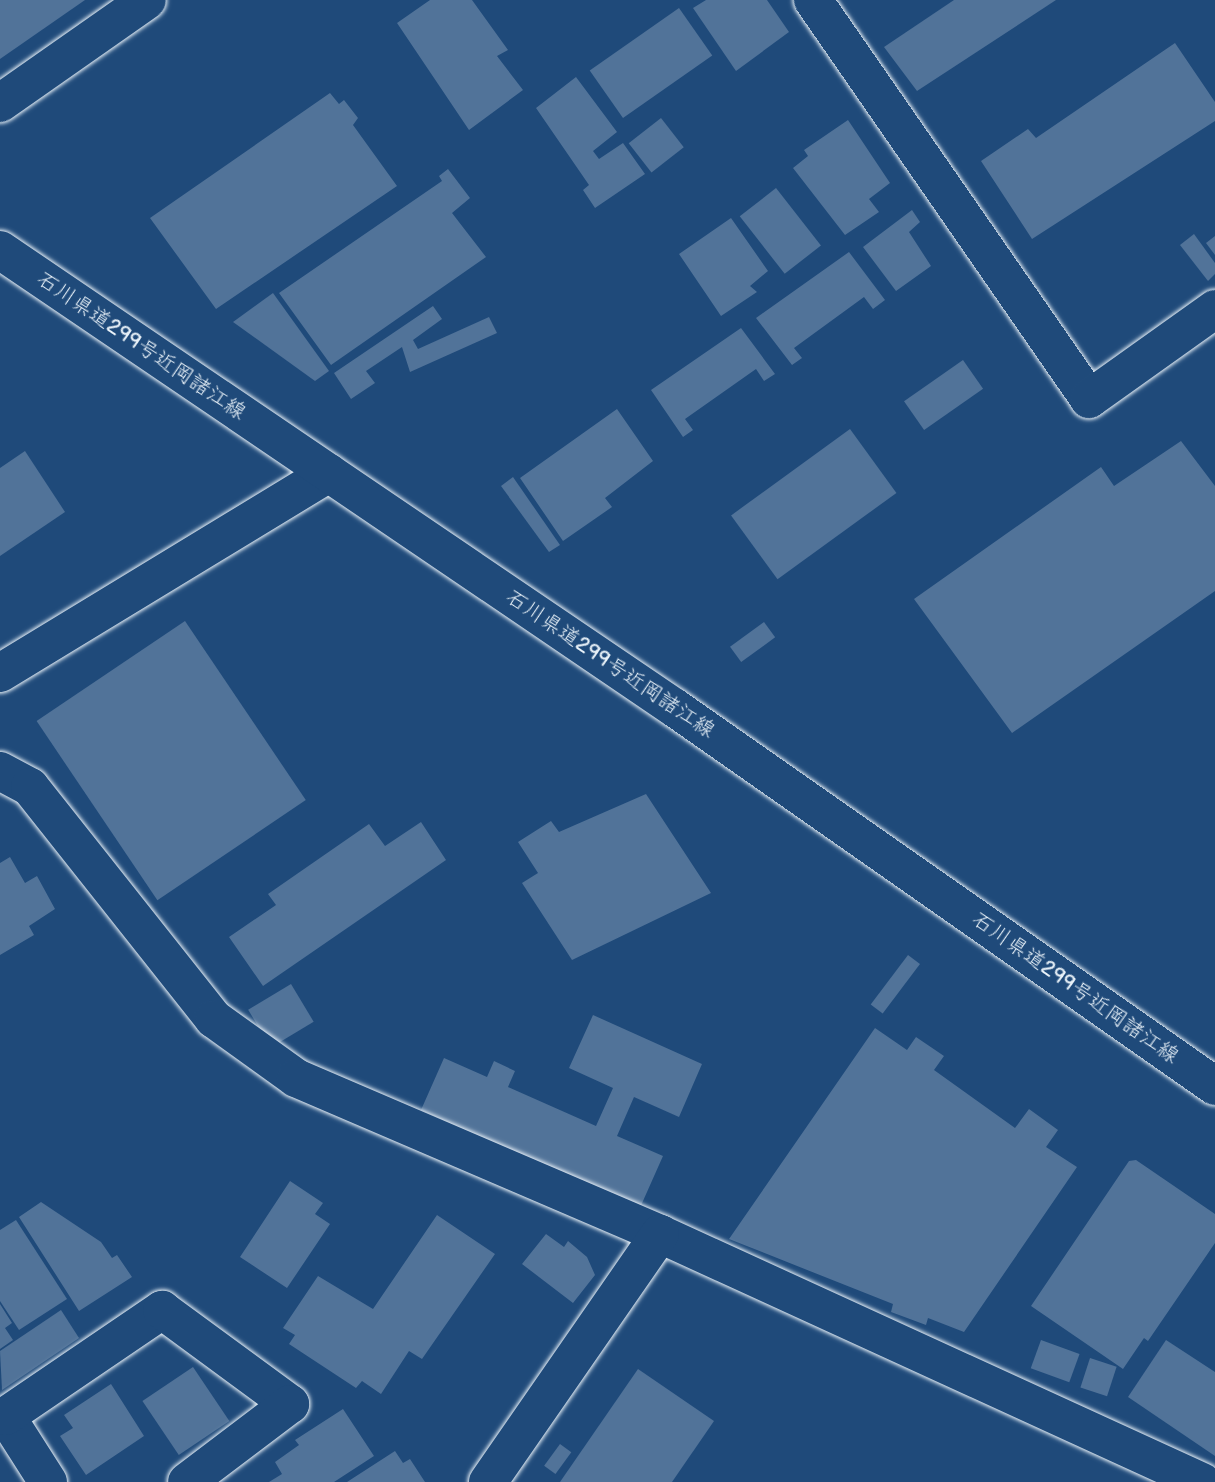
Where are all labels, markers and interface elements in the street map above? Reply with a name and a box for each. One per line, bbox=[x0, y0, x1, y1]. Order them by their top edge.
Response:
street label: 石川県道299号近岡諸江線 bbox=[32, 267, 250, 425]
street label: 石川県道299号近岡諸江線 bbox=[501, 585, 719, 743]
street label: 石川県道299号近岡諸江線 bbox=[967, 907, 1183, 1069]

